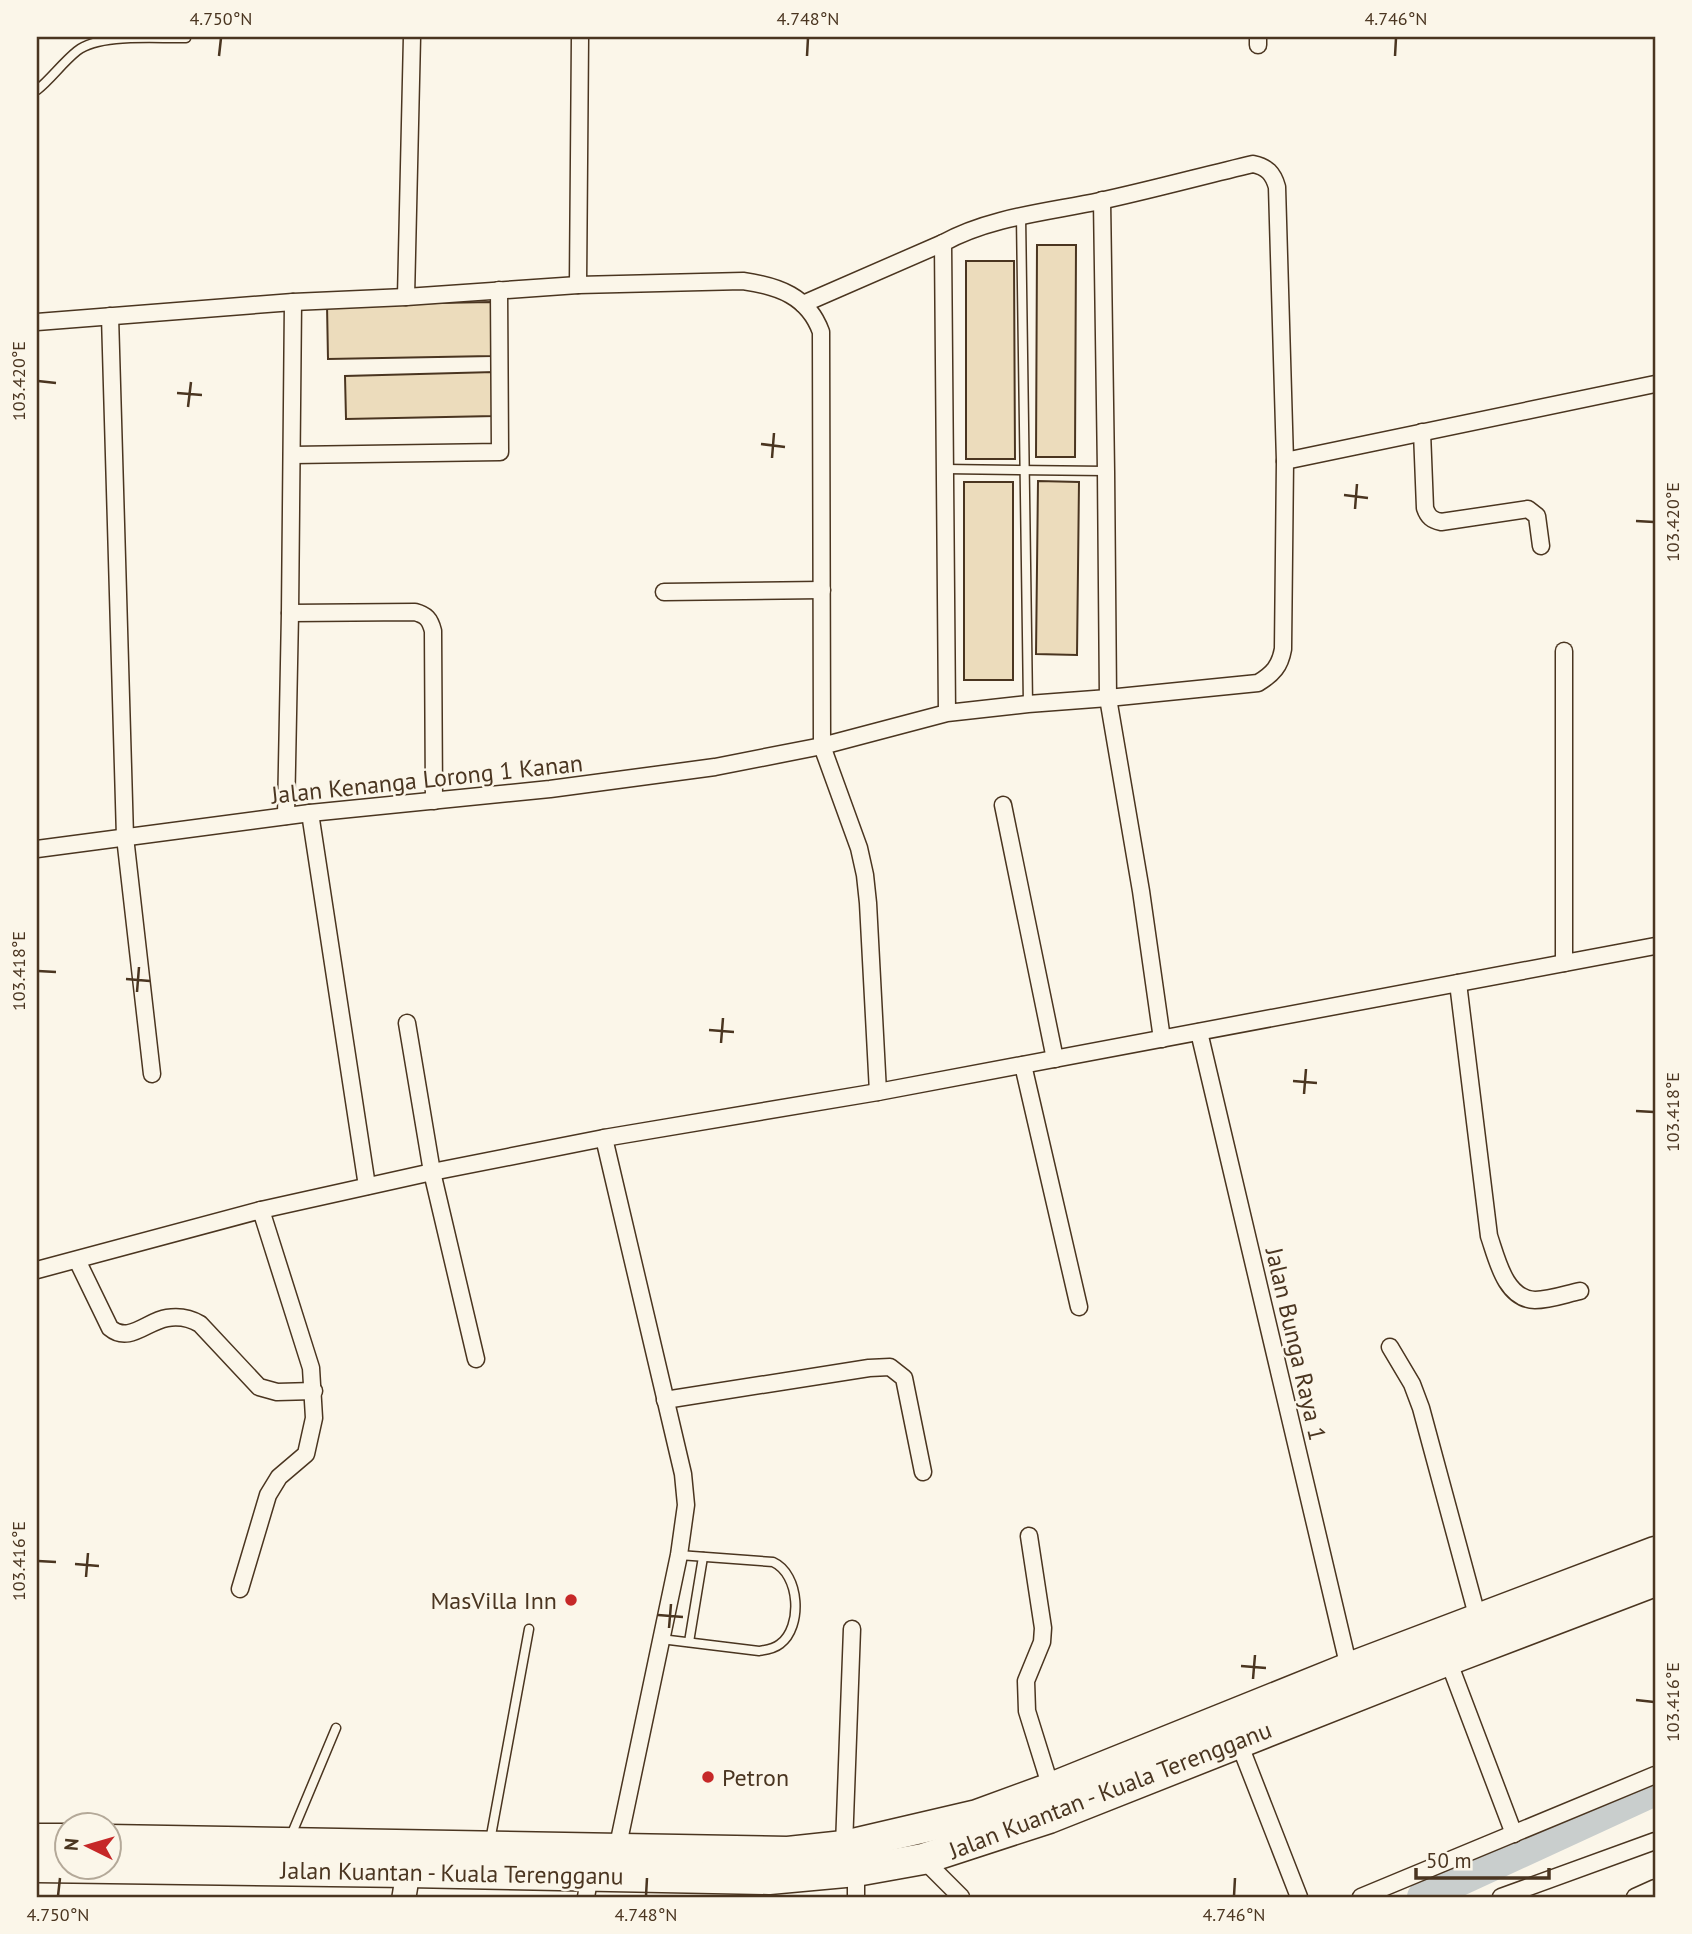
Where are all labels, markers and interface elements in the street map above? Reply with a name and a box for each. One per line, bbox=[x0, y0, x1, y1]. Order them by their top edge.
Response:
text: 4.750°N bbox=[190, 7, 252, 30]
text: 4.748°N bbox=[777, 7, 839, 30]
text: 4.746°N bbox=[1365, 7, 1427, 30]
text: 103.420°E bbox=[7, 341, 30, 421]
text: 103.420°E bbox=[1661, 482, 1684, 562]
street label: Jalan Kenanga Lorong 1 Kanan bbox=[269, 747, 584, 811]
text: 103.418°E bbox=[7, 931, 30, 1011]
text: 103.418°E bbox=[1661, 1072, 1684, 1152]
street label: Jalan Bunga Raya 1 bbox=[1258, 1243, 1333, 1444]
text: 103.416°E bbox=[7, 1521, 30, 1601]
place label: MasVilla Inn bbox=[430, 1585, 557, 1616]
marker: MasVilla Inn bbox=[563, 1592, 579, 1608]
text: 103.416°E bbox=[1661, 1662, 1684, 1742]
street label: Jalan Kuantan - Kuala Terengganu bbox=[943, 1714, 1276, 1866]
place label: Petron bbox=[722, 1762, 789, 1793]
marker: Petron bbox=[700, 1769, 716, 1785]
north arrow bbox=[52, 1812, 122, 1882]
scale bar bbox=[1416, 1836, 1548, 1880]
text: N bbox=[59, 1837, 84, 1852]
text: 50 m bbox=[1426, 1847, 1472, 1874]
street label: Jalan Kuantan - Kuala Terengganu bbox=[279, 1854, 624, 1891]
text: 4.750°N bbox=[27, 1903, 89, 1926]
text: 4.748°N bbox=[615, 1903, 677, 1926]
text: 4.746°N bbox=[1203, 1903, 1265, 1926]

